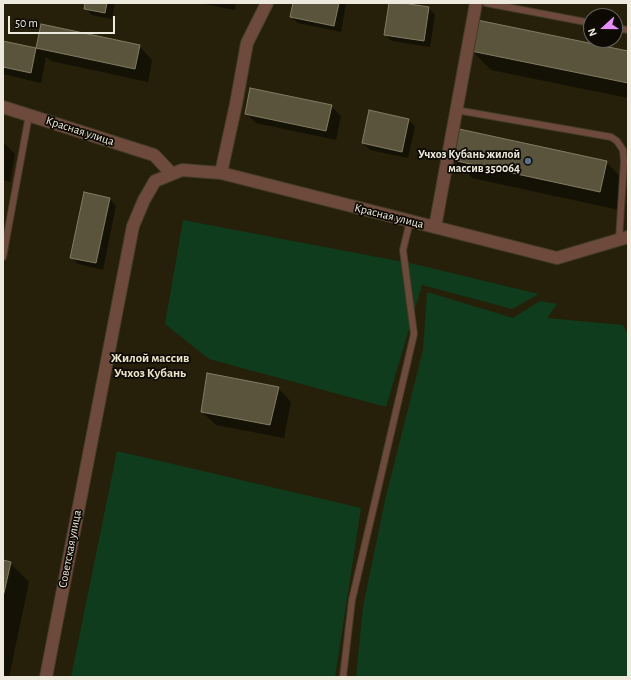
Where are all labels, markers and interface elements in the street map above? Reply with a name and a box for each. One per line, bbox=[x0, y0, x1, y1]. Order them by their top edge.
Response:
scale bar bbox=[10, 8, 117, 34]
north arrow bbox=[583, 8, 623, 48]
text: 50 m bbox=[15, 17, 38, 29]
text: N bbox=[586, 27, 599, 38]
street label: Красная улица bbox=[44, 113, 116, 149]
place label: Учхоз Кубань жилой массив 350064 bbox=[418, 147, 520, 175]
marker: Учхоз Кубань жилой массив 350064 bbox=[523, 156, 533, 166]
street label: Красная улица bbox=[353, 200, 425, 232]
district label: Жилой массив Учхоз Кубань bbox=[111, 350, 189, 381]
street label: Советская улица bbox=[55, 509, 85, 589]

